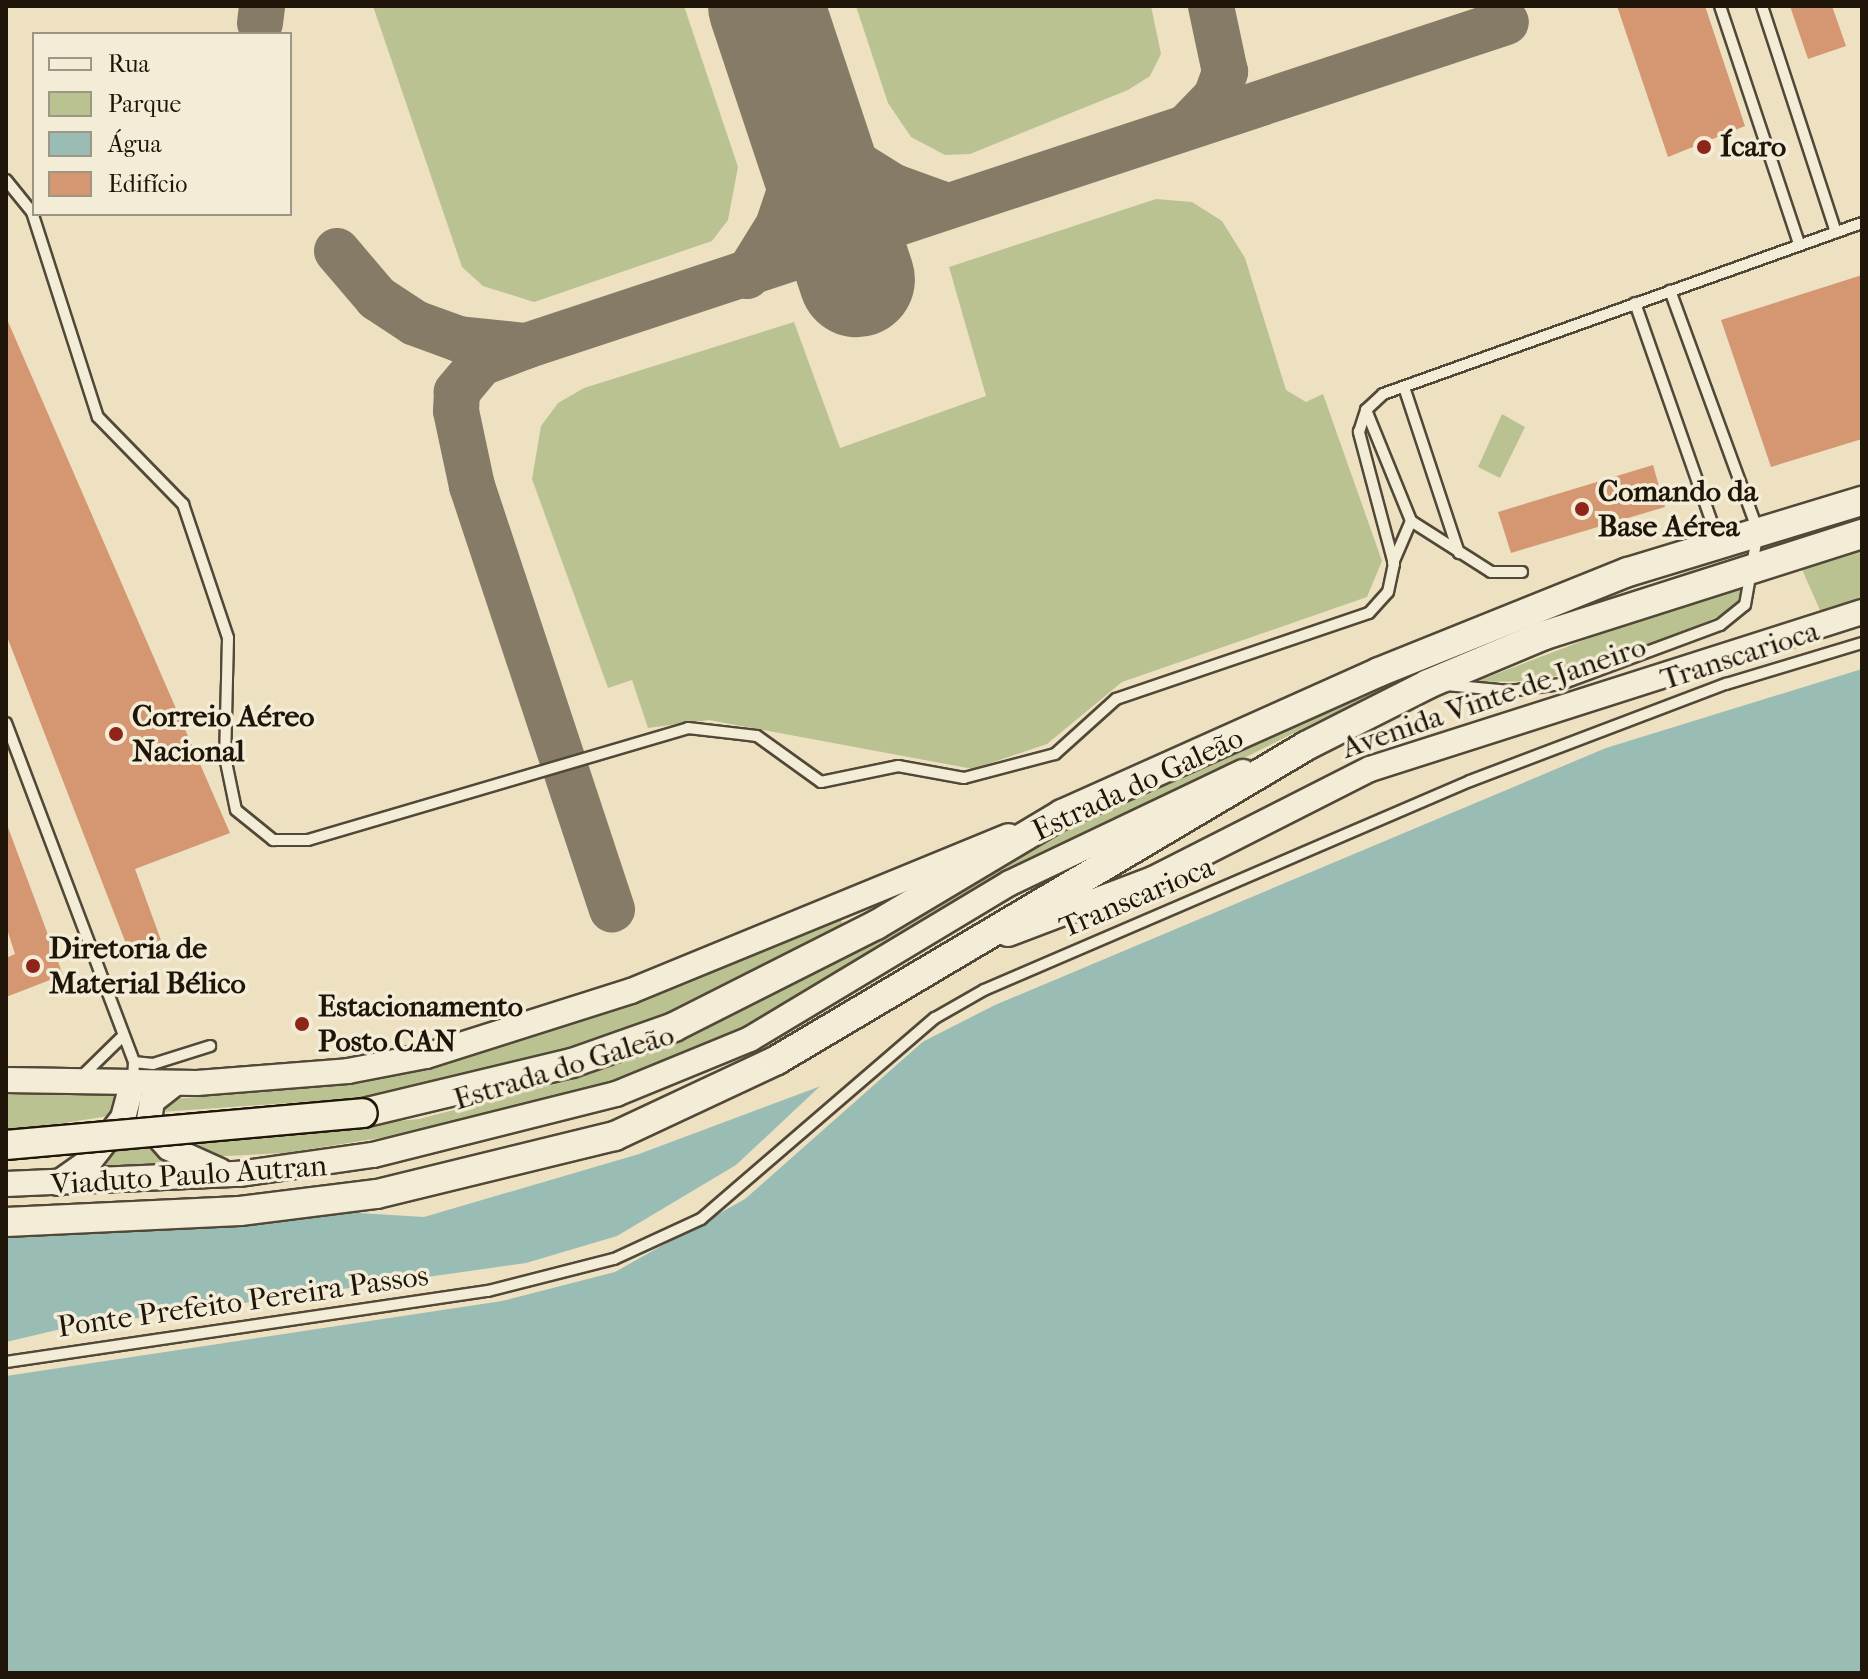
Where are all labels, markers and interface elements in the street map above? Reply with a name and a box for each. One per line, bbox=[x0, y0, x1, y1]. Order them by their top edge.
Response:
legend bbox=[32, 32, 292, 216]
text: Rua bbox=[108, 50, 150, 78]
text: Parque bbox=[108, 90, 181, 118]
place label: Ícaro bbox=[1720, 129, 1786, 165]
text: Água bbox=[108, 130, 161, 158]
marker: Ícaro bbox=[1695, 138, 1713, 156]
text: Edifício bbox=[108, 170, 187, 198]
place label: Comando da Base Aérea bbox=[1598, 474, 1758, 544]
marker: Comando da Base Aérea bbox=[1573, 500, 1591, 518]
street label: Transcarioca bbox=[1656, 614, 1824, 698]
street label: Avenida Vinte de Janeiro bbox=[1337, 629, 1651, 767]
place label: Correio Aéreo Nacional bbox=[132, 699, 315, 770]
street label: Estrada do Galeão bbox=[1027, 720, 1249, 850]
marker: Correio Aéreo Nacional bbox=[107, 725, 125, 743]
street label: Transcarioca bbox=[1054, 849, 1220, 947]
place label: Diretoria de Material Bélico bbox=[49, 931, 246, 1002]
marker: Diretoria de Material Bélico bbox=[24, 957, 42, 975]
place label: Estacionamento Posto CAN bbox=[318, 989, 523, 1060]
marker: Estacionamento Posto CAN bbox=[293, 1015, 311, 1033]
street label: Estrada do Galeão bbox=[450, 1017, 678, 1119]
street label: Viaduto Paulo Autran bbox=[50, 1148, 328, 1204]
street label: Ponte Prefeito Pereira Passos bbox=[55, 1258, 431, 1346]

